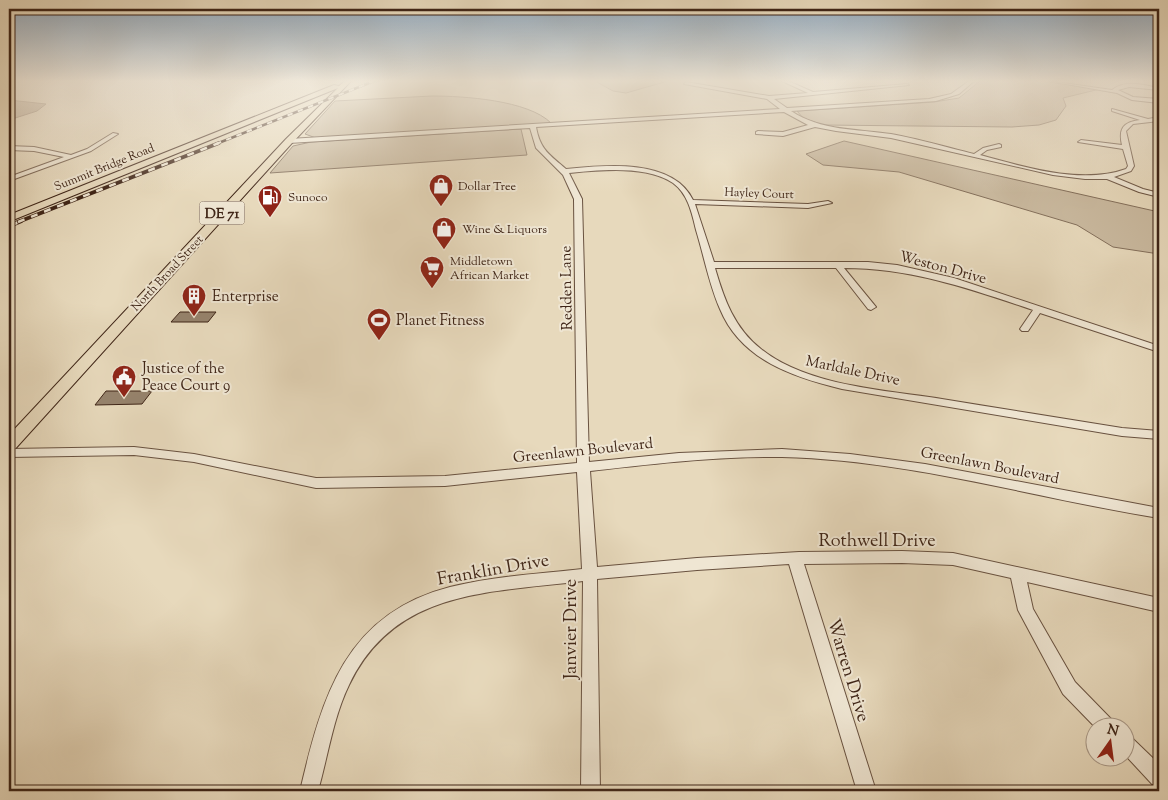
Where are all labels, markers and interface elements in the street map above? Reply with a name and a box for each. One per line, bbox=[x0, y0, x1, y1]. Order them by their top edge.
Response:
street label: Summit Bridge Road bbox=[51, 139, 158, 196]
shop icon: Dollar Tree bbox=[428, 173, 454, 207]
place label: Dollar Tree bbox=[458, 178, 517, 196]
fuel station icon: Sunoco bbox=[257, 184, 283, 218]
street label: Hayley Court bbox=[724, 184, 794, 204]
place label: Sunoco bbox=[288, 189, 328, 207]
road number: DE 71 bbox=[200, 202, 244, 224]
shop icon: Wine & Liquors bbox=[431, 216, 457, 250]
place label: Wine & Liquors bbox=[462, 221, 547, 239]
street label: North Broad Street bbox=[128, 232, 208, 316]
street label: Redden Lane bbox=[556, 245, 579, 331]
street label: Weston Drive bbox=[897, 247, 989, 290]
place label: Middletown African Market bbox=[450, 253, 529, 285]
supermarket icon: Middletown African Market bbox=[419, 255, 445, 289]
building icon: Enterprise bbox=[181, 283, 207, 317]
place label: Enterprise bbox=[212, 287, 279, 308]
sports icon: Planet Fitness bbox=[366, 307, 392, 341]
place label: Planet Fitness bbox=[396, 311, 485, 332]
street label: Marldale Drive bbox=[804, 351, 902, 392]
place label: Justice of the Peace Court 9 bbox=[141, 359, 230, 397]
public building icon: Justice of the Peace Court 9 bbox=[111, 364, 137, 398]
street label: Greenlawn Boulevard bbox=[512, 434, 655, 469]
street label: Greenlawn Boulevard bbox=[919, 443, 1061, 490]
street label: Rothwell Drive bbox=[818, 529, 936, 555]
street label: Franklin Drive bbox=[435, 548, 551, 594]
street label: Janvier Drive bbox=[559, 579, 585, 680]
street label: Warren Drive bbox=[819, 616, 875, 725]
north arrow bbox=[1086, 718, 1136, 768]
text: N bbox=[1105, 720, 1121, 742]

